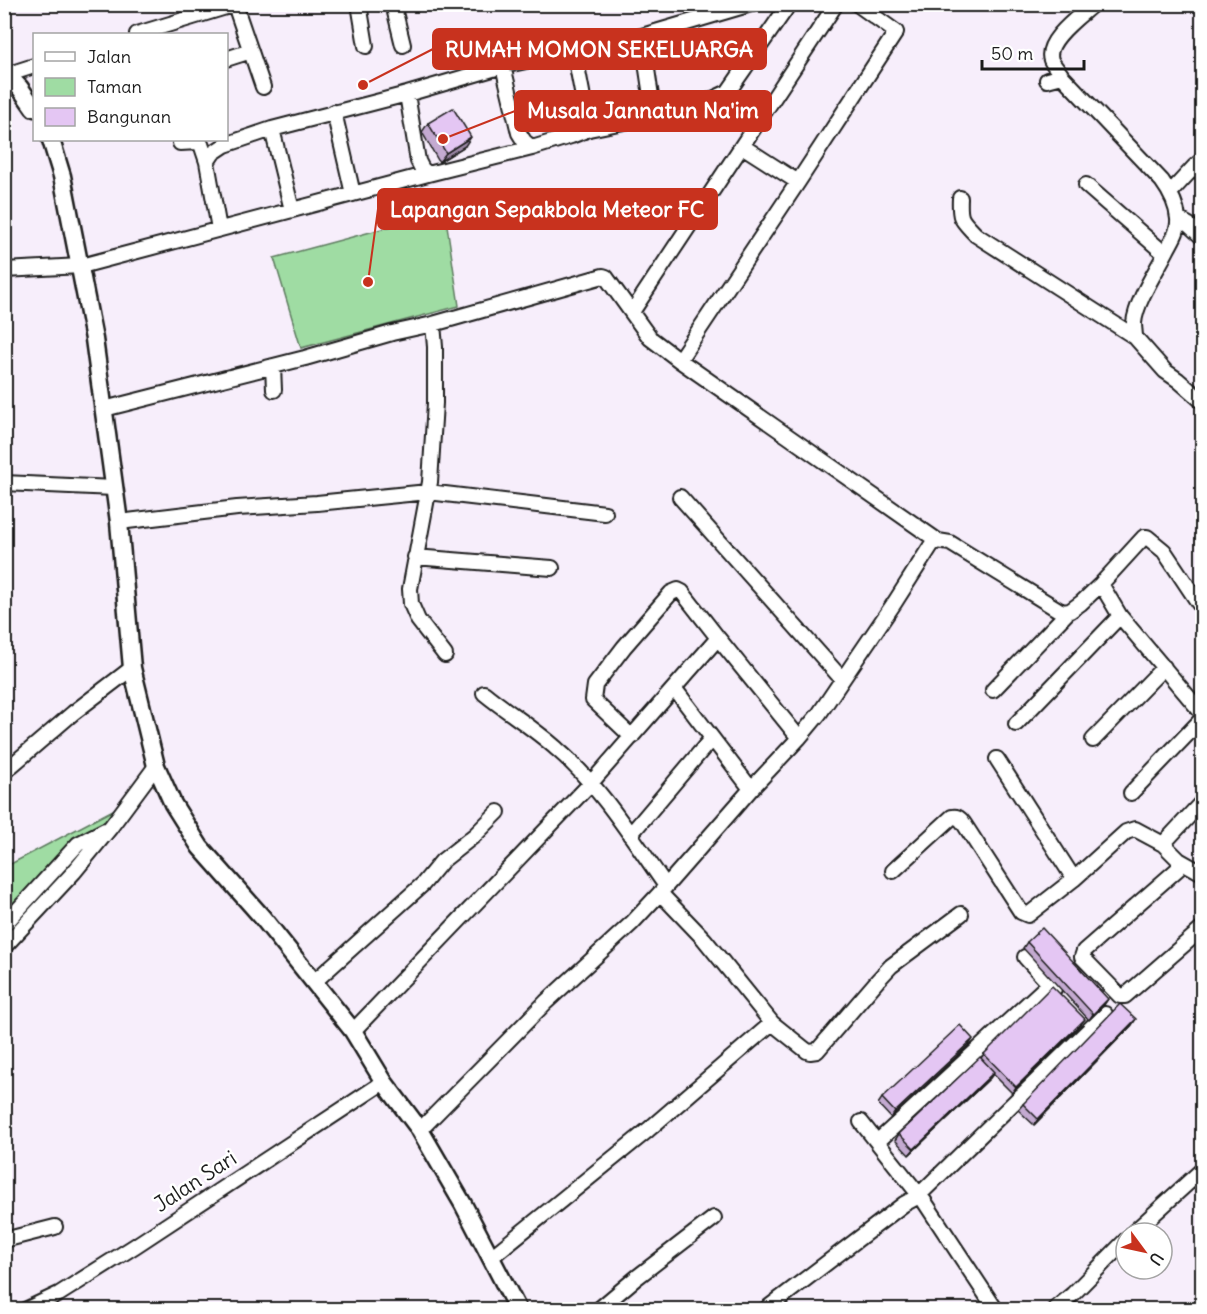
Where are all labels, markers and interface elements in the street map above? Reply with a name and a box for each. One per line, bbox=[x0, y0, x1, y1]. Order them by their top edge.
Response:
callout: RUMAH MOMON SEKELUARGA bbox=[433, 29, 766, 69]
legend bbox=[33, 33, 228, 141]
scale bar bbox=[982, 33, 1084, 71]
text: RUMAH MOMON SEKELUARGA bbox=[445, 35, 753, 63]
text: 50 m bbox=[991, 42, 1033, 65]
text: Jalan bbox=[87, 45, 131, 68]
text: Taman bbox=[87, 75, 142, 98]
callout: Musala Jannatun Na'im bbox=[515, 91, 771, 131]
text: Musala Jannatun Na'im bbox=[527, 96, 759, 124]
text: Bangunan bbox=[87, 105, 171, 128]
callout: Lapangan Sepakbola Meteor FC bbox=[378, 189, 717, 229]
text: Lapangan Sepakbola Meteor FC bbox=[390, 195, 705, 223]
street label: Jalan Sari bbox=[148, 1144, 242, 1218]
north arrow bbox=[1114, 1221, 1174, 1281]
text: U bbox=[1145, 1249, 1168, 1269]

